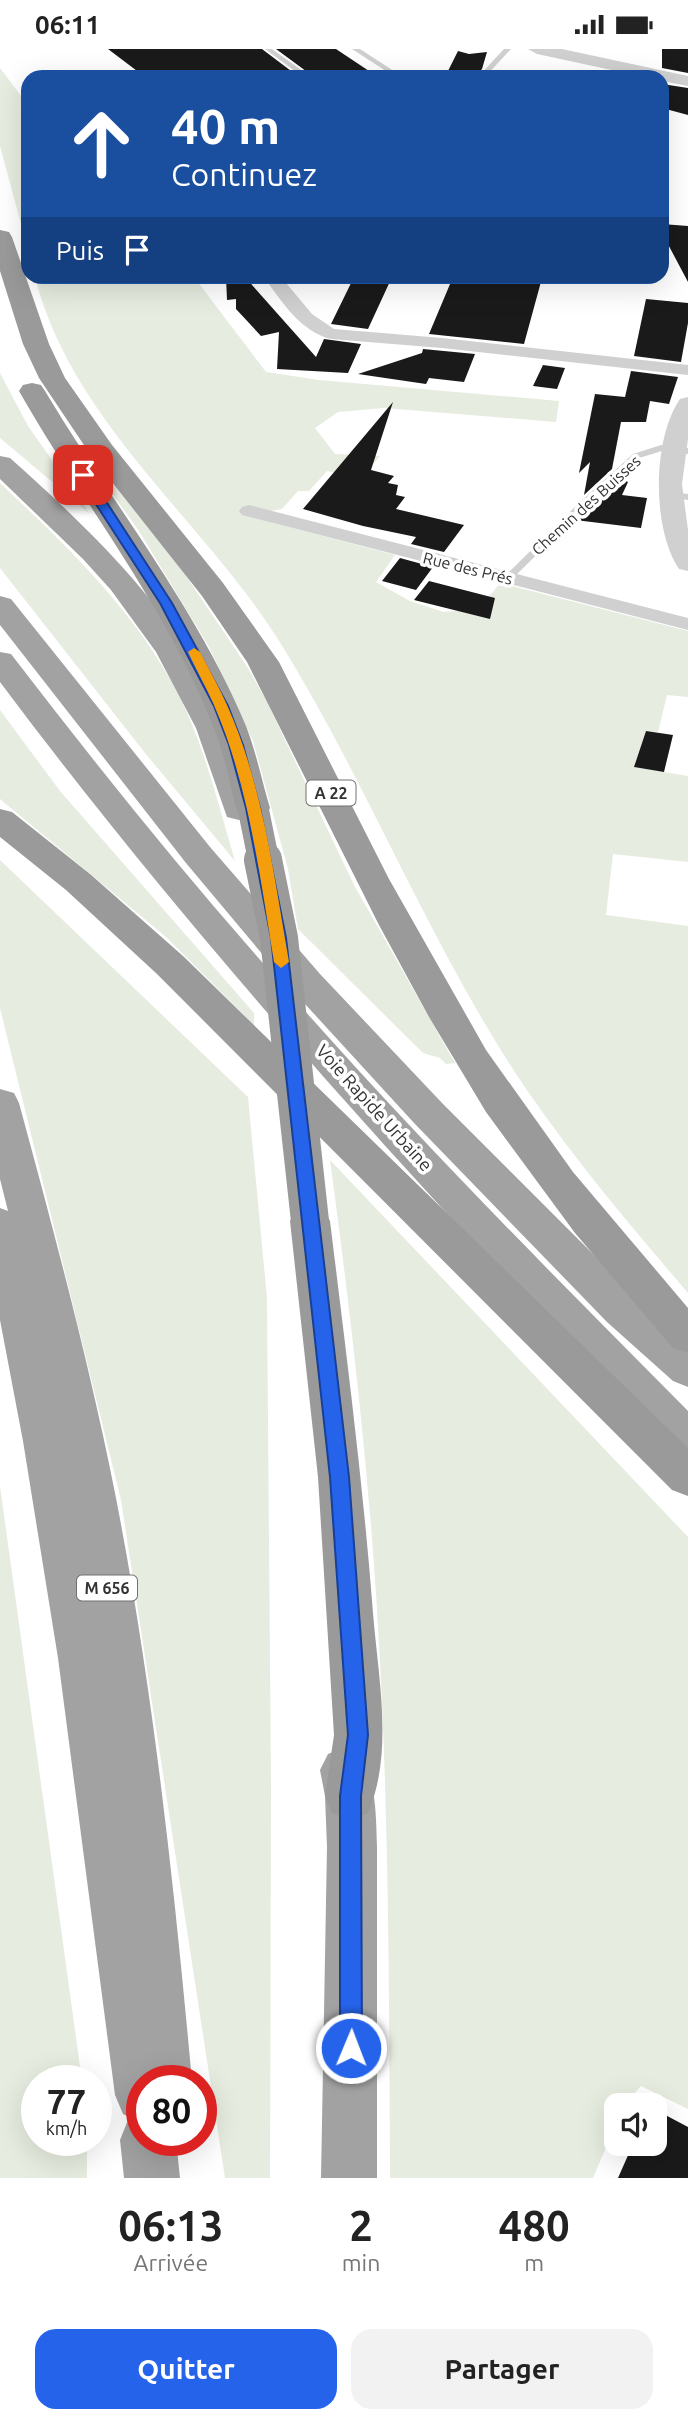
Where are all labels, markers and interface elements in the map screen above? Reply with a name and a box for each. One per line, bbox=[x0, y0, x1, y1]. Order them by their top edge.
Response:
text: 06:11 bbox=[35, 10, 100, 39]
icon: ahead bbox=[56, 98, 147, 189]
text: 40 m bbox=[171, 98, 280, 153]
text: Continuez bbox=[171, 156, 317, 192]
icon: arrive bbox=[118, 231, 156, 269]
text: Puis bbox=[56, 236, 104, 265]
pin bbox=[53, 445, 113, 505]
street label: Chemin des Buisses bbox=[528, 451, 644, 559]
icon: arrive bbox=[64, 456, 102, 494]
street label: Rue des Prés bbox=[421, 548, 515, 588]
road number: A 22 bbox=[306, 781, 356, 806]
street label: Voie Rapide Urbaine bbox=[313, 1040, 437, 1175]
road number: M 656 bbox=[77, 1575, 137, 1601]
position arrow bbox=[314, 2011, 388, 2085]
speed limit sign: 80 bbox=[126, 2065, 217, 2156]
text: 77 bbox=[47, 2081, 86, 2121]
map controls bbox=[604, 2093, 667, 2156]
button: sound bbox=[604, 2093, 667, 2156]
text: km/h bbox=[46, 2118, 87, 2138]
text: 06:13 bbox=[118, 2202, 223, 2249]
text: 2 bbox=[349, 2202, 373, 2249]
text: 480 bbox=[499, 2202, 570, 2249]
text: Arrivée bbox=[134, 2250, 208, 2275]
text: min bbox=[342, 2250, 380, 2275]
text: m bbox=[524, 2250, 544, 2275]
button: Quitter bbox=[35, 2329, 337, 2409]
button: Partager bbox=[351, 2329, 653, 2409]

